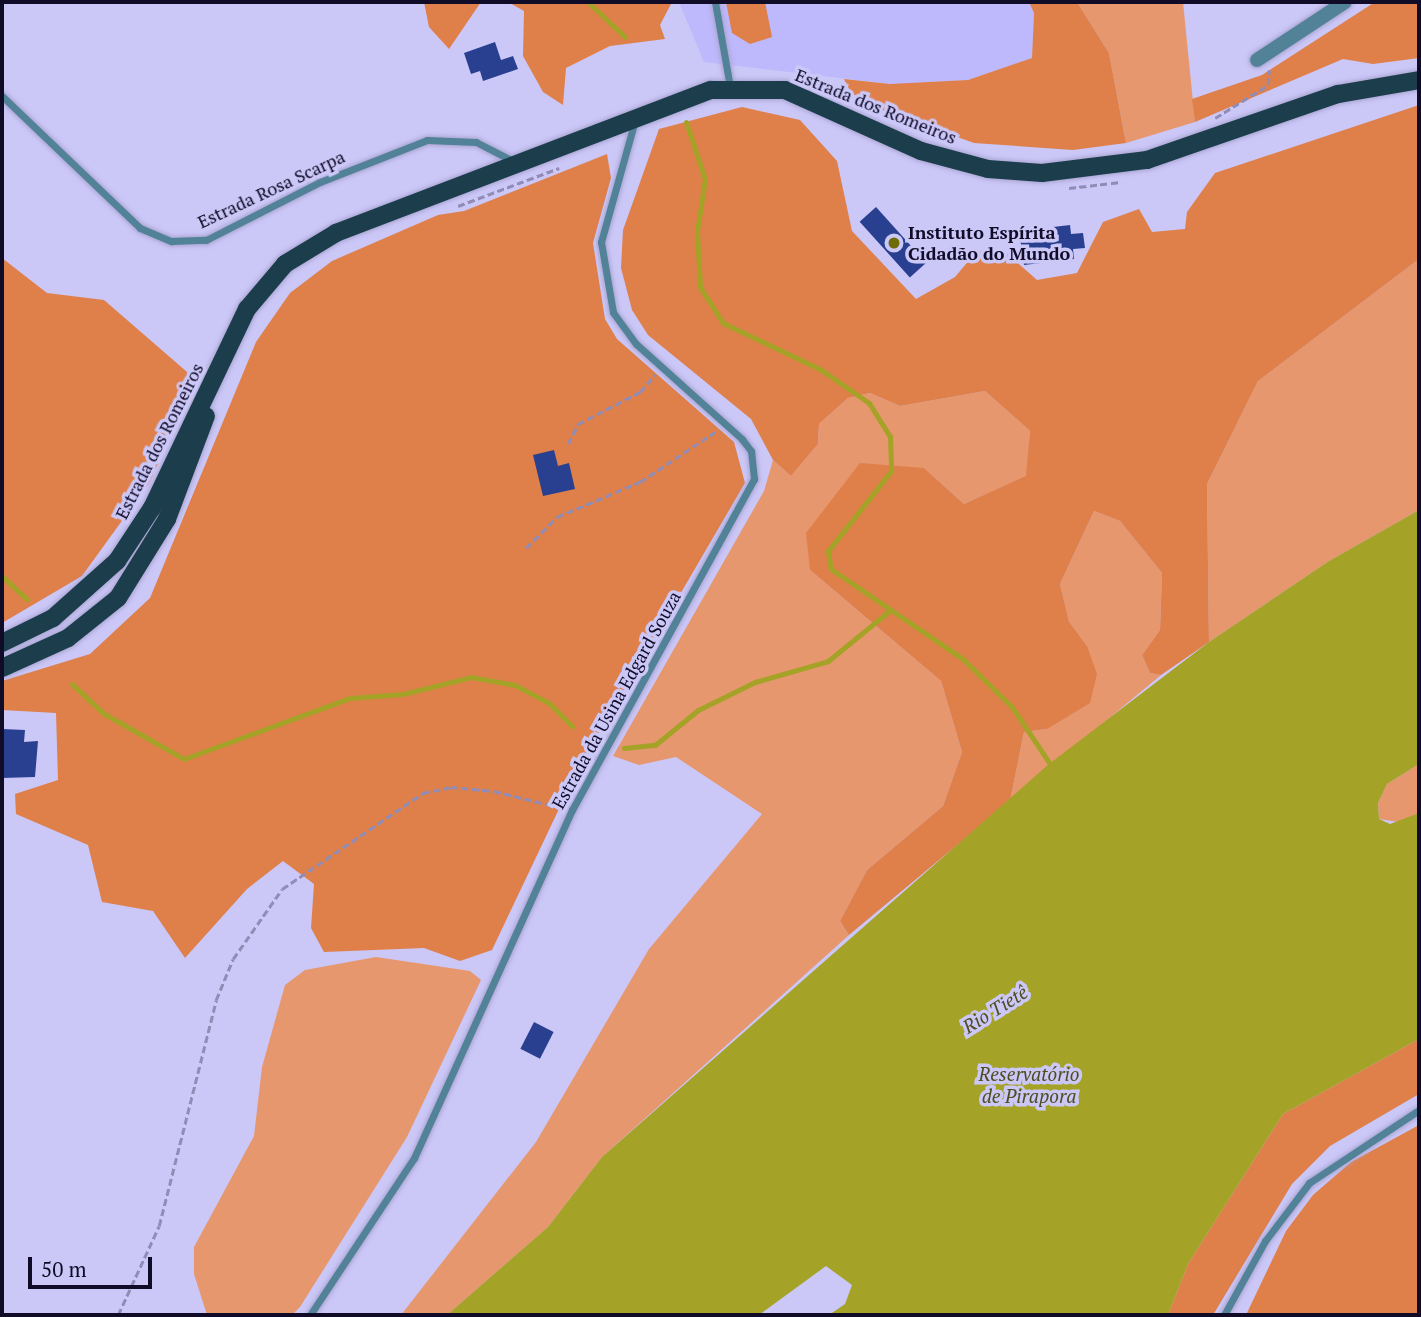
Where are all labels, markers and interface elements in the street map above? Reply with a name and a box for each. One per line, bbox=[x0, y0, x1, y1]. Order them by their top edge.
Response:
street label: Estrada dos Romeiros bbox=[792, 64, 960, 148]
street label: Estrada Rosa Scarpa bbox=[194, 145, 348, 233]
place label: Instituto Espírita Cidadão do Mundo bbox=[908, 222, 1070, 264]
marker: Instituto Espírita Cidadão do Mundo bbox=[886, 235, 902, 251]
street label: Estrada dos Romeiros bbox=[110, 359, 208, 523]
street label: Estrada da Usina Edgard Souza bbox=[547, 587, 685, 813]
water label: Rio Tietê bbox=[958, 980, 1032, 1038]
water label: Reservatório de Pirapora bbox=[979, 1063, 1079, 1107]
scale bar bbox=[32, 1244, 156, 1288]
text: 50 m bbox=[41, 1255, 87, 1283]

